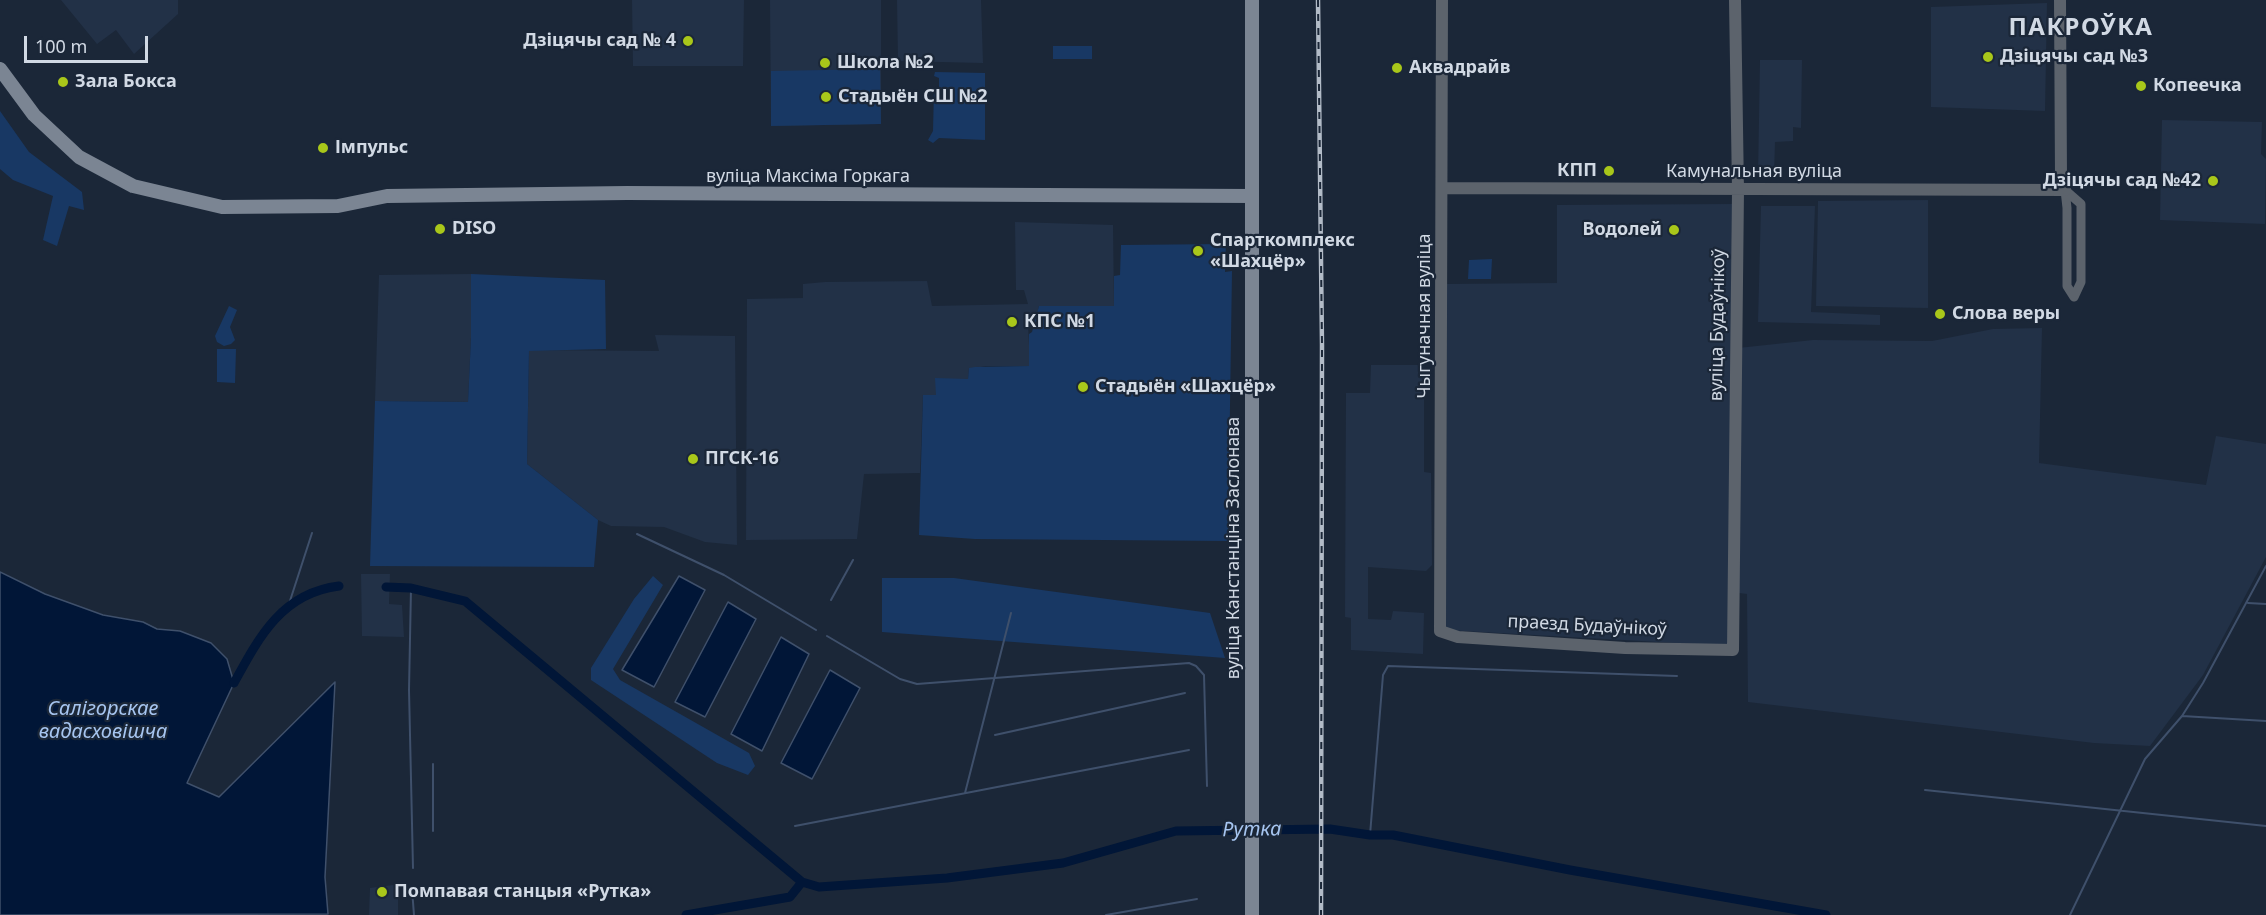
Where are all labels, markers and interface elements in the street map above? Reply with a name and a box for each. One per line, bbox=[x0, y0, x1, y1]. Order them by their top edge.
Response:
district label: ПАКРОЎКА bbox=[2009, 14, 2153, 42]
scale bar bbox=[27, 24, 152, 62]
place label: Дзіцячы сад № 4 bbox=[523, 30, 676, 52]
text: 100 m bbox=[35, 34, 87, 58]
marker: Дзіцячы сад № 4 bbox=[681, 34, 695, 48]
place label: Дзіцячы сад №3 bbox=[2000, 46, 2148, 68]
marker: Дзіцячы сад №3 bbox=[1981, 50, 1995, 64]
place label: Школа №2 bbox=[837, 52, 934, 74]
marker: Школа №2 bbox=[818, 56, 832, 70]
place label: Аквадрайв bbox=[1409, 57, 1510, 79]
marker: Аквадрайв bbox=[1390, 61, 1404, 75]
place label: Зала Бокса bbox=[75, 71, 177, 93]
marker: Зала Бокса bbox=[56, 75, 70, 89]
place label: Копеечка bbox=[2153, 75, 2242, 97]
marker: Копеечка bbox=[2134, 79, 2148, 93]
place label: Стадыён СШ №2 bbox=[838, 86, 988, 108]
marker: Стадыён СШ №2 bbox=[819, 90, 833, 104]
place label: Імпульс bbox=[335, 137, 408, 159]
marker: Імпульс bbox=[316, 141, 330, 155]
place label: КПП bbox=[1557, 160, 1597, 182]
street label: Камунальная вуліца bbox=[1666, 161, 1842, 183]
marker: КПП bbox=[1602, 164, 1616, 178]
street label: вуліца Максіма Горкага bbox=[706, 166, 910, 188]
place label: Дзіцячы сад №42 bbox=[2043, 170, 2201, 192]
marker: Дзіцячы сад №42 bbox=[2206, 174, 2220, 188]
place label: DISO bbox=[452, 218, 496, 240]
place label: Водолей bbox=[1583, 219, 1662, 241]
marker: DISO bbox=[433, 222, 447, 236]
marker: Водолей bbox=[1667, 223, 1681, 237]
place label: Спарткомплекс «Шахцёр» bbox=[1210, 230, 1355, 272]
street label: Чыгуначная вуліца bbox=[1414, 233, 1436, 399]
marker: Спарткомплекс «Шахцёр» bbox=[1191, 244, 1205, 258]
street label: вуліца Будаўнікоў bbox=[1706, 249, 1730, 401]
place label: Слова веры bbox=[1952, 303, 2060, 325]
marker: Слова веры bbox=[1933, 307, 1947, 321]
place label: КПС №1 bbox=[1024, 311, 1095, 333]
marker: КПС №1 bbox=[1005, 315, 1019, 329]
place label: Стадыён «Шахцёр» bbox=[1095, 376, 1276, 398]
marker: Стадыён «Шахцёр» bbox=[1076, 380, 1090, 394]
street label: вуліца Канстанціна Заслонава bbox=[1223, 417, 1245, 679]
place label: ПГСК-16 bbox=[705, 448, 779, 470]
marker: ПГСК-16 bbox=[686, 452, 700, 466]
street label: праезд Будаўнікоў bbox=[1507, 611, 1667, 641]
water label: Салігорскае вадасховішча bbox=[39, 697, 167, 744]
water label: Рутка bbox=[1222, 817, 1282, 843]
place label: Помпавая станцыя «Рутка» bbox=[394, 881, 651, 903]
marker: Помпавая станцыя «Рутка» bbox=[375, 885, 389, 899]

